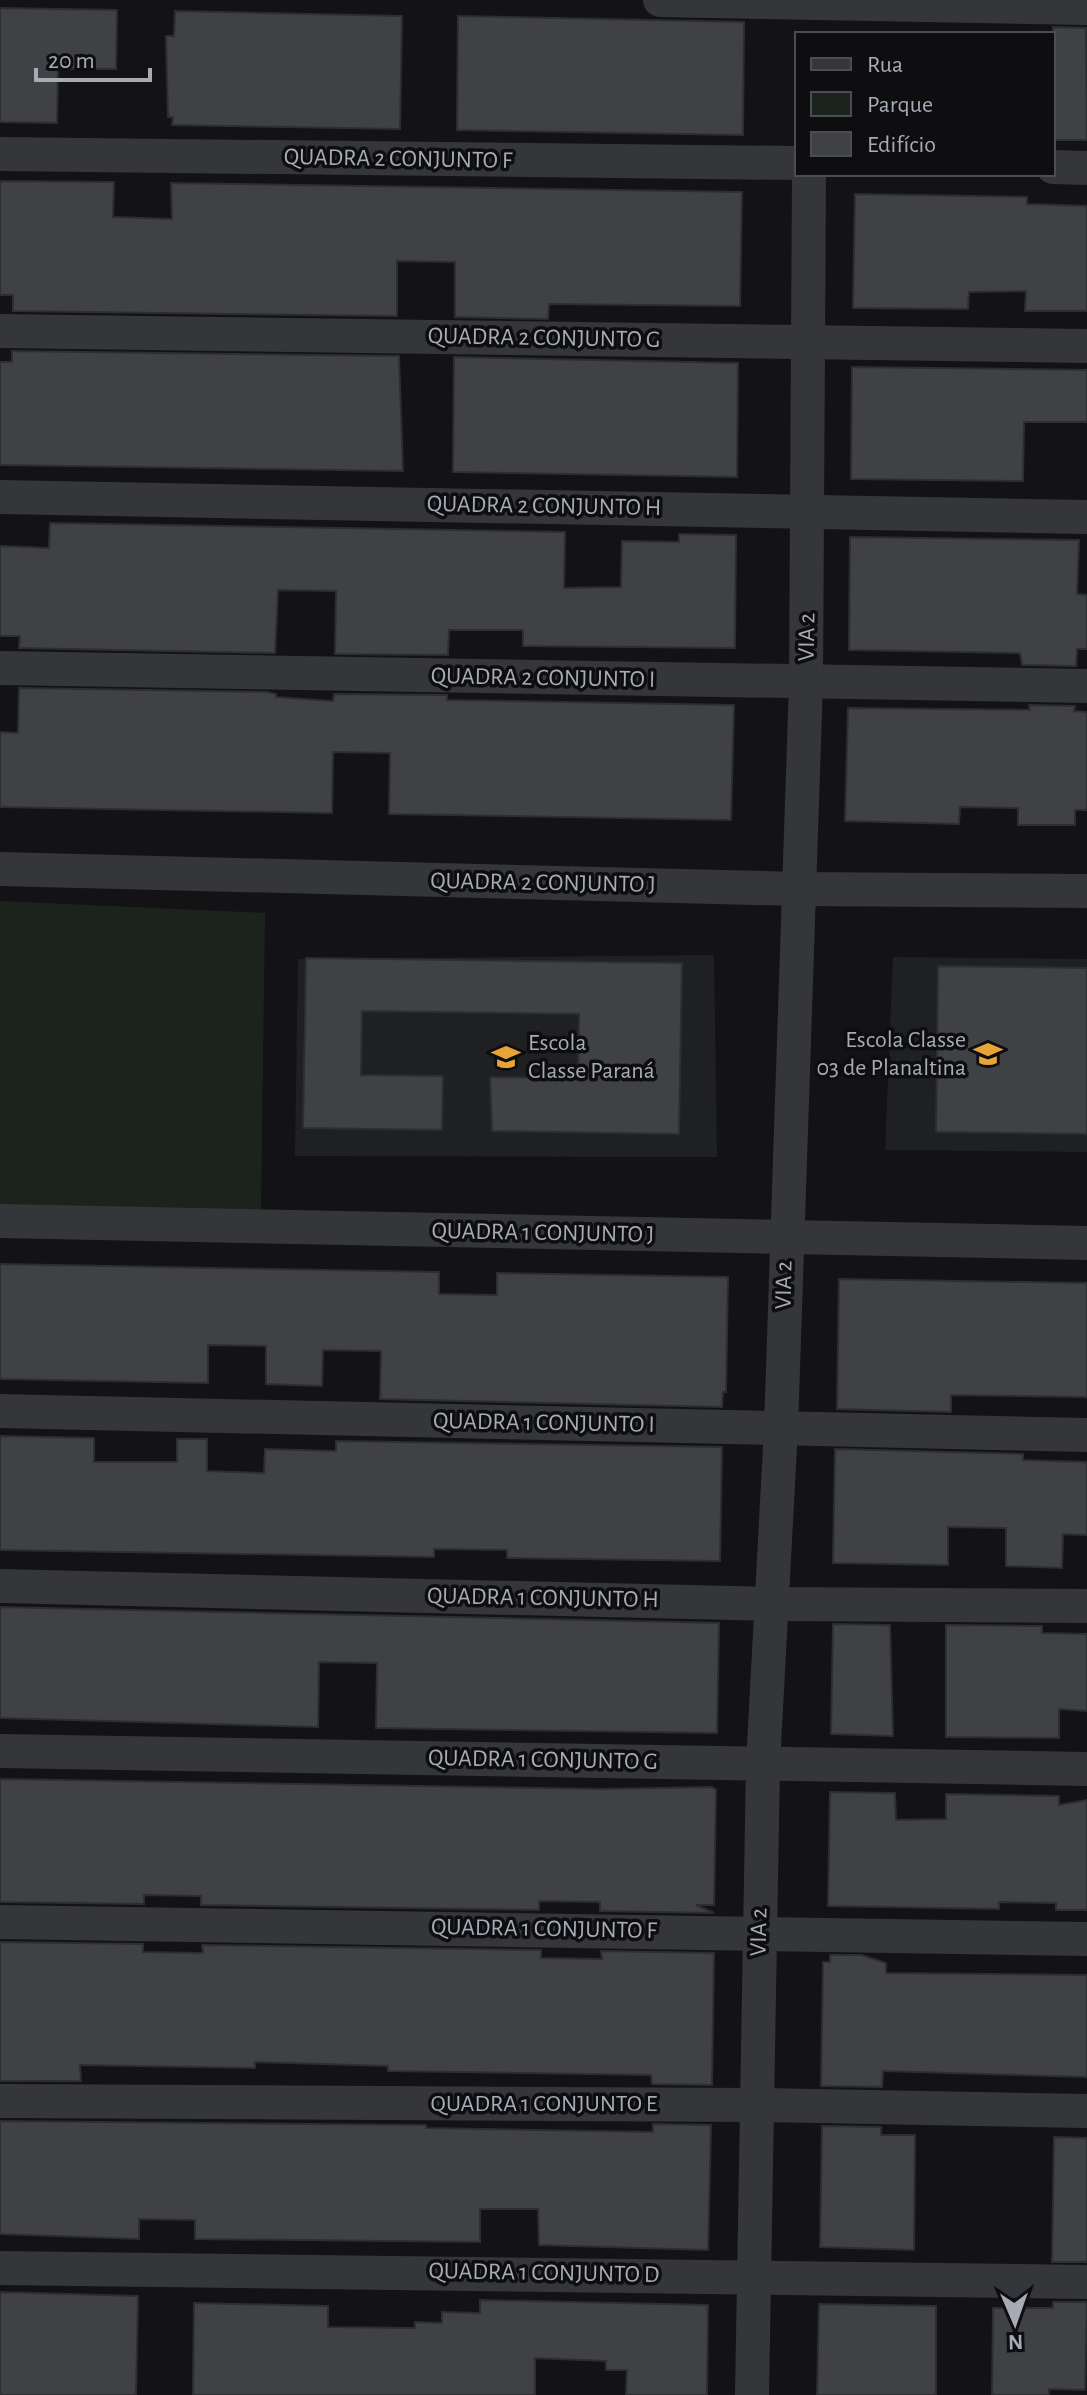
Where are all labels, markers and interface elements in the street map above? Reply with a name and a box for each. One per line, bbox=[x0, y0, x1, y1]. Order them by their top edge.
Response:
scale bar bbox=[36, 32, 150, 82]
legend bbox=[795, 32, 1055, 176]
text: 20 m bbox=[48, 49, 95, 73]
text: Rua bbox=[867, 53, 903, 77]
text: Parque bbox=[867, 93, 933, 117]
text: Edifício bbox=[867, 133, 936, 157]
street label: QUADRA 2 CONJUNTO F bbox=[284, 145, 513, 173]
street label: QUADRA 2 CONJUNTO G bbox=[428, 324, 660, 352]
street label: QUADRA 2 CONJUNTO H bbox=[427, 492, 661, 520]
street label: VIA 2 bbox=[795, 612, 819, 662]
street label: QUADRA 2 CONJUNTO I bbox=[431, 664, 655, 692]
street label: QUADRA 2 CONJUNTO J bbox=[430, 869, 656, 897]
place label: Escola Classe 03 de Planaltina bbox=[816, 1028, 966, 1080]
place label: Escola Classe Paraná bbox=[528, 1031, 655, 1083]
school or university icon: Escola Classe 03 de Planaltina bbox=[973, 1039, 1003, 1069]
school or university icon: Escola Classe Paraná bbox=[491, 1042, 521, 1072]
street label: QUADRA 1 CONJUNTO J bbox=[431, 1219, 655, 1247]
street label: VIA 2 bbox=[772, 1260, 796, 1310]
street label: QUADRA 1 CONJUNTO I bbox=[433, 1409, 655, 1437]
street label: QUADRA 1 CONJUNTO H bbox=[427, 1584, 659, 1612]
street label: QUADRA 1 CONJUNTO G bbox=[428, 1746, 658, 1774]
street label: VIA 2 bbox=[747, 1907, 771, 1957]
street label: QUADRA 1 CONJUNTO F bbox=[431, 1915, 658, 1943]
street label: QUADRA 1 CONJUNTO E bbox=[431, 2092, 658, 2116]
street label: QUADRA 1 CONJUNTO D bbox=[428, 2259, 660, 2287]
north arrow bbox=[975, 2283, 1055, 2363]
text: N bbox=[1008, 2331, 1024, 2353]

